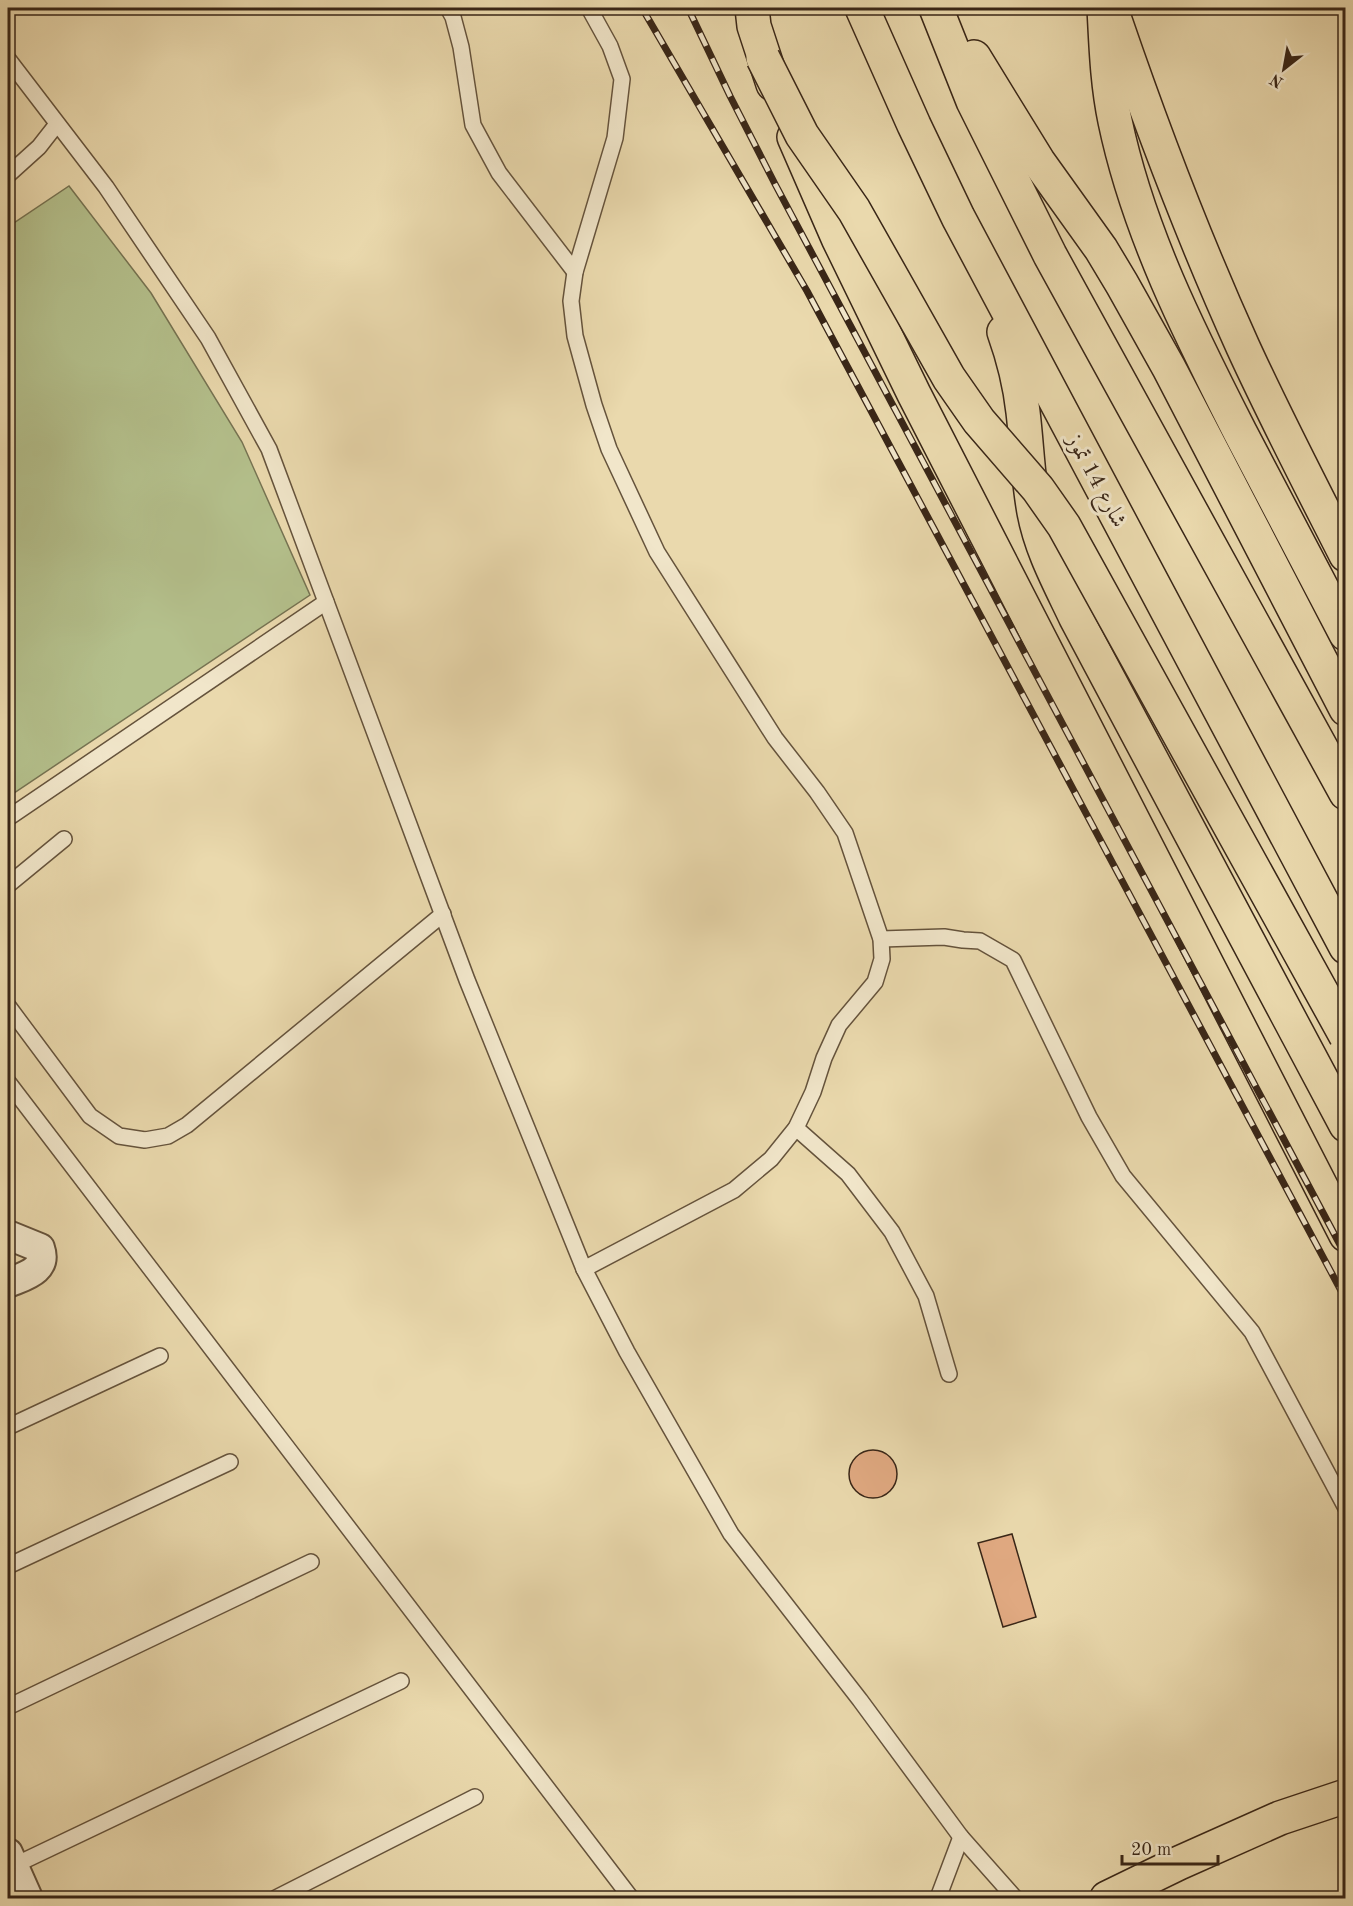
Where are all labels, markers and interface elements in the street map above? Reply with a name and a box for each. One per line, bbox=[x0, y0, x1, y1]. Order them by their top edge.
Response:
north arrow bbox=[1254, 39, 1314, 99]
text: N bbox=[1267, 70, 1287, 90]
street label: شارع 14 تموز bbox=[1056, 429, 1130, 534]
scale bar bbox=[1122, 1828, 1218, 1866]
text: 20 m bbox=[1131, 1841, 1171, 1859]

